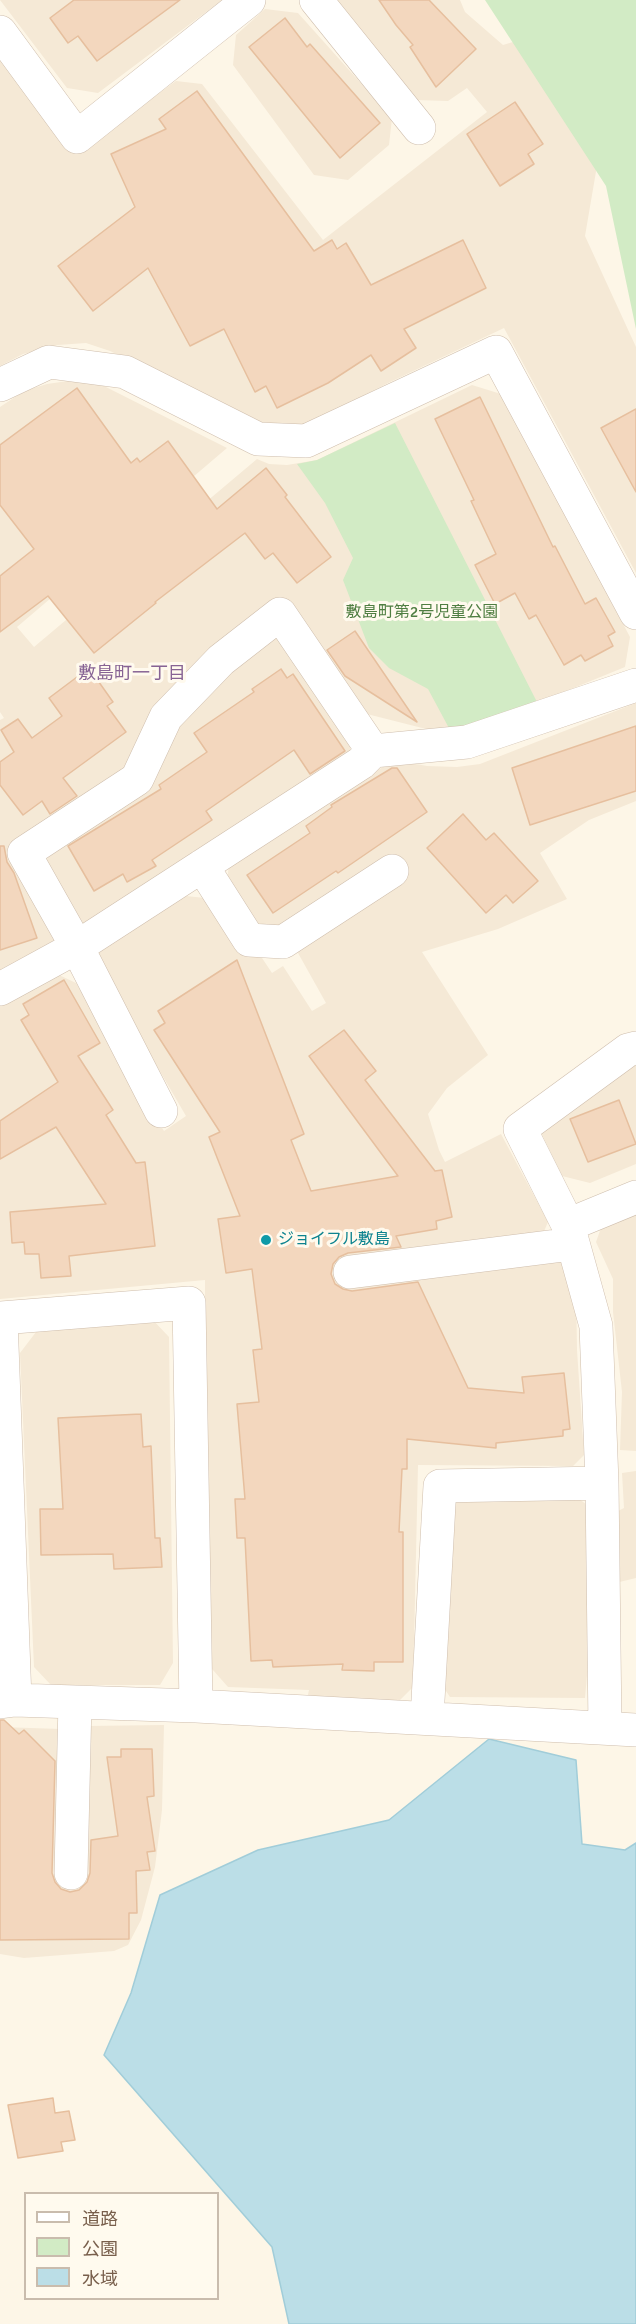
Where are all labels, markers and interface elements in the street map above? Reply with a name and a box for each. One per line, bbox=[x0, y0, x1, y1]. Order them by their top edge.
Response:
park label: 敷島町第2号児童公園 bbox=[346, 603, 498, 623]
district label: 敷島町一丁目 bbox=[78, 663, 186, 685]
place label: ジョイフル敷島 bbox=[278, 1230, 390, 1250]
marker: ジョイフル敷島 bbox=[259, 1233, 273, 1247]
legend bbox=[24, 2192, 219, 2300]
text: 道路 bbox=[82, 2208, 118, 2230]
text: 公園 bbox=[82, 2238, 118, 2260]
text: 水域 bbox=[82, 2268, 118, 2290]

